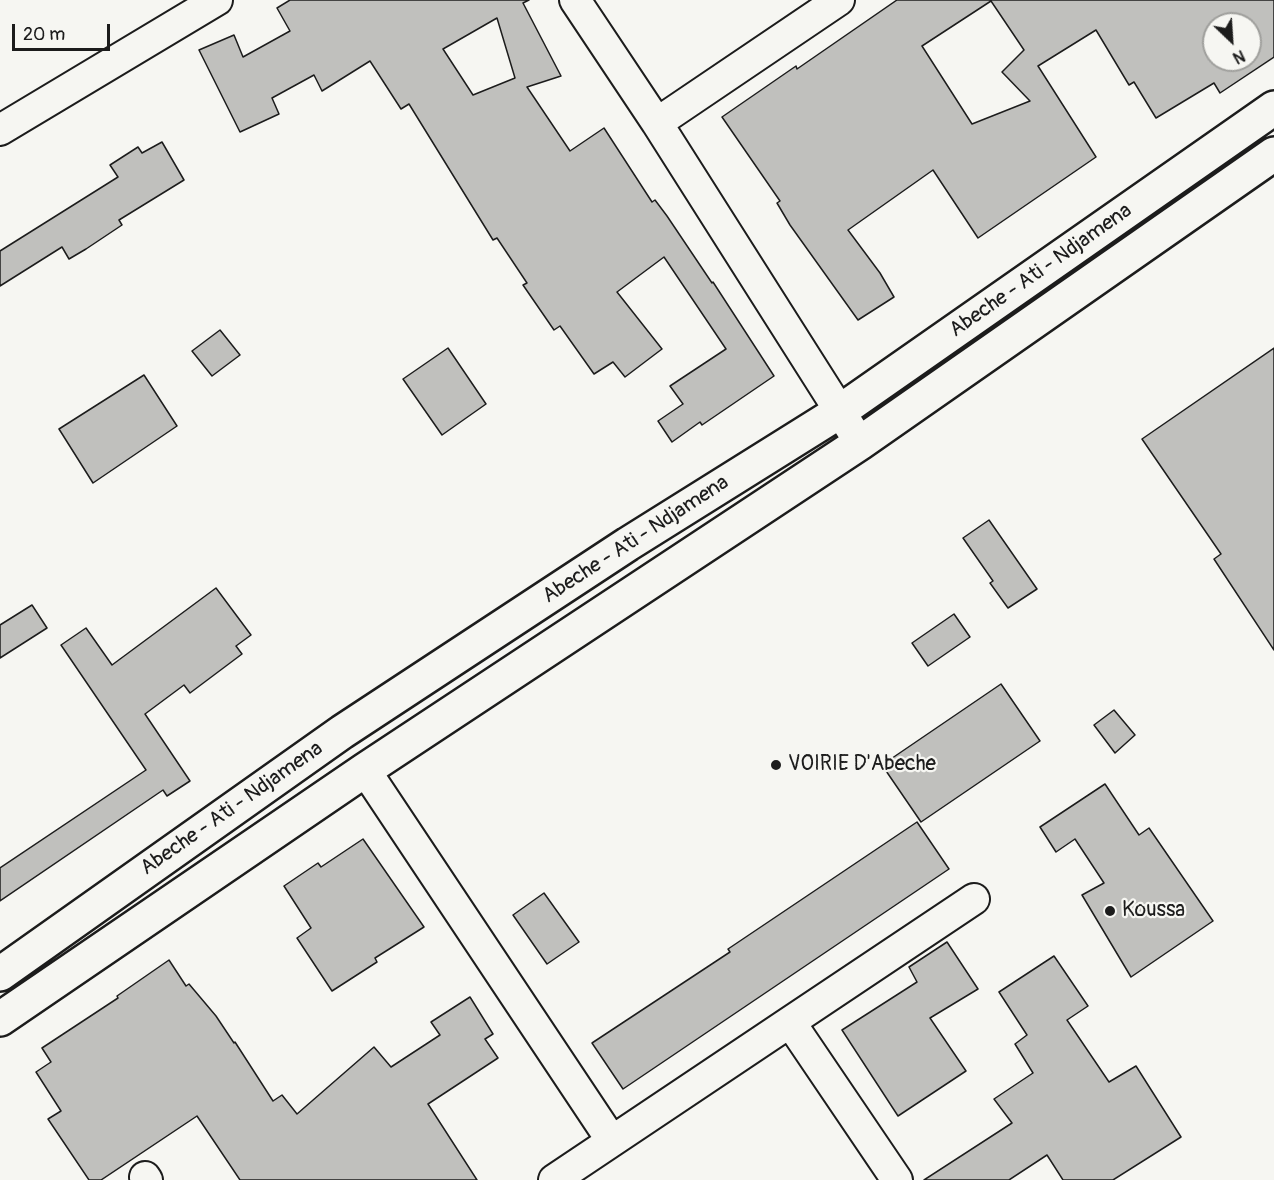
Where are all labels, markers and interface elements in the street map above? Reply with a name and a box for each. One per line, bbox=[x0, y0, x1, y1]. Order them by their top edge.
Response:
scale bar bbox=[15, 12, 112, 50]
north arrow bbox=[1202, 12, 1262, 72]
text: 20 m bbox=[23, 23, 65, 46]
text: N bbox=[1230, 45, 1248, 68]
street label: Abeche - Ati - Ndjamena bbox=[945, 199, 1137, 343]
street label: Abeche - Ati - Ndjamena bbox=[538, 470, 734, 610]
street label: Abeche - Ati - Ndjamena bbox=[136, 737, 328, 881]
place label: VOIRIE D'Abeche bbox=[788, 752, 936, 778]
marker: VOIRIE D'Abeche bbox=[769, 758, 783, 772]
place label: Koussa bbox=[1122, 898, 1185, 924]
marker: Koussa bbox=[1103, 904, 1117, 918]

